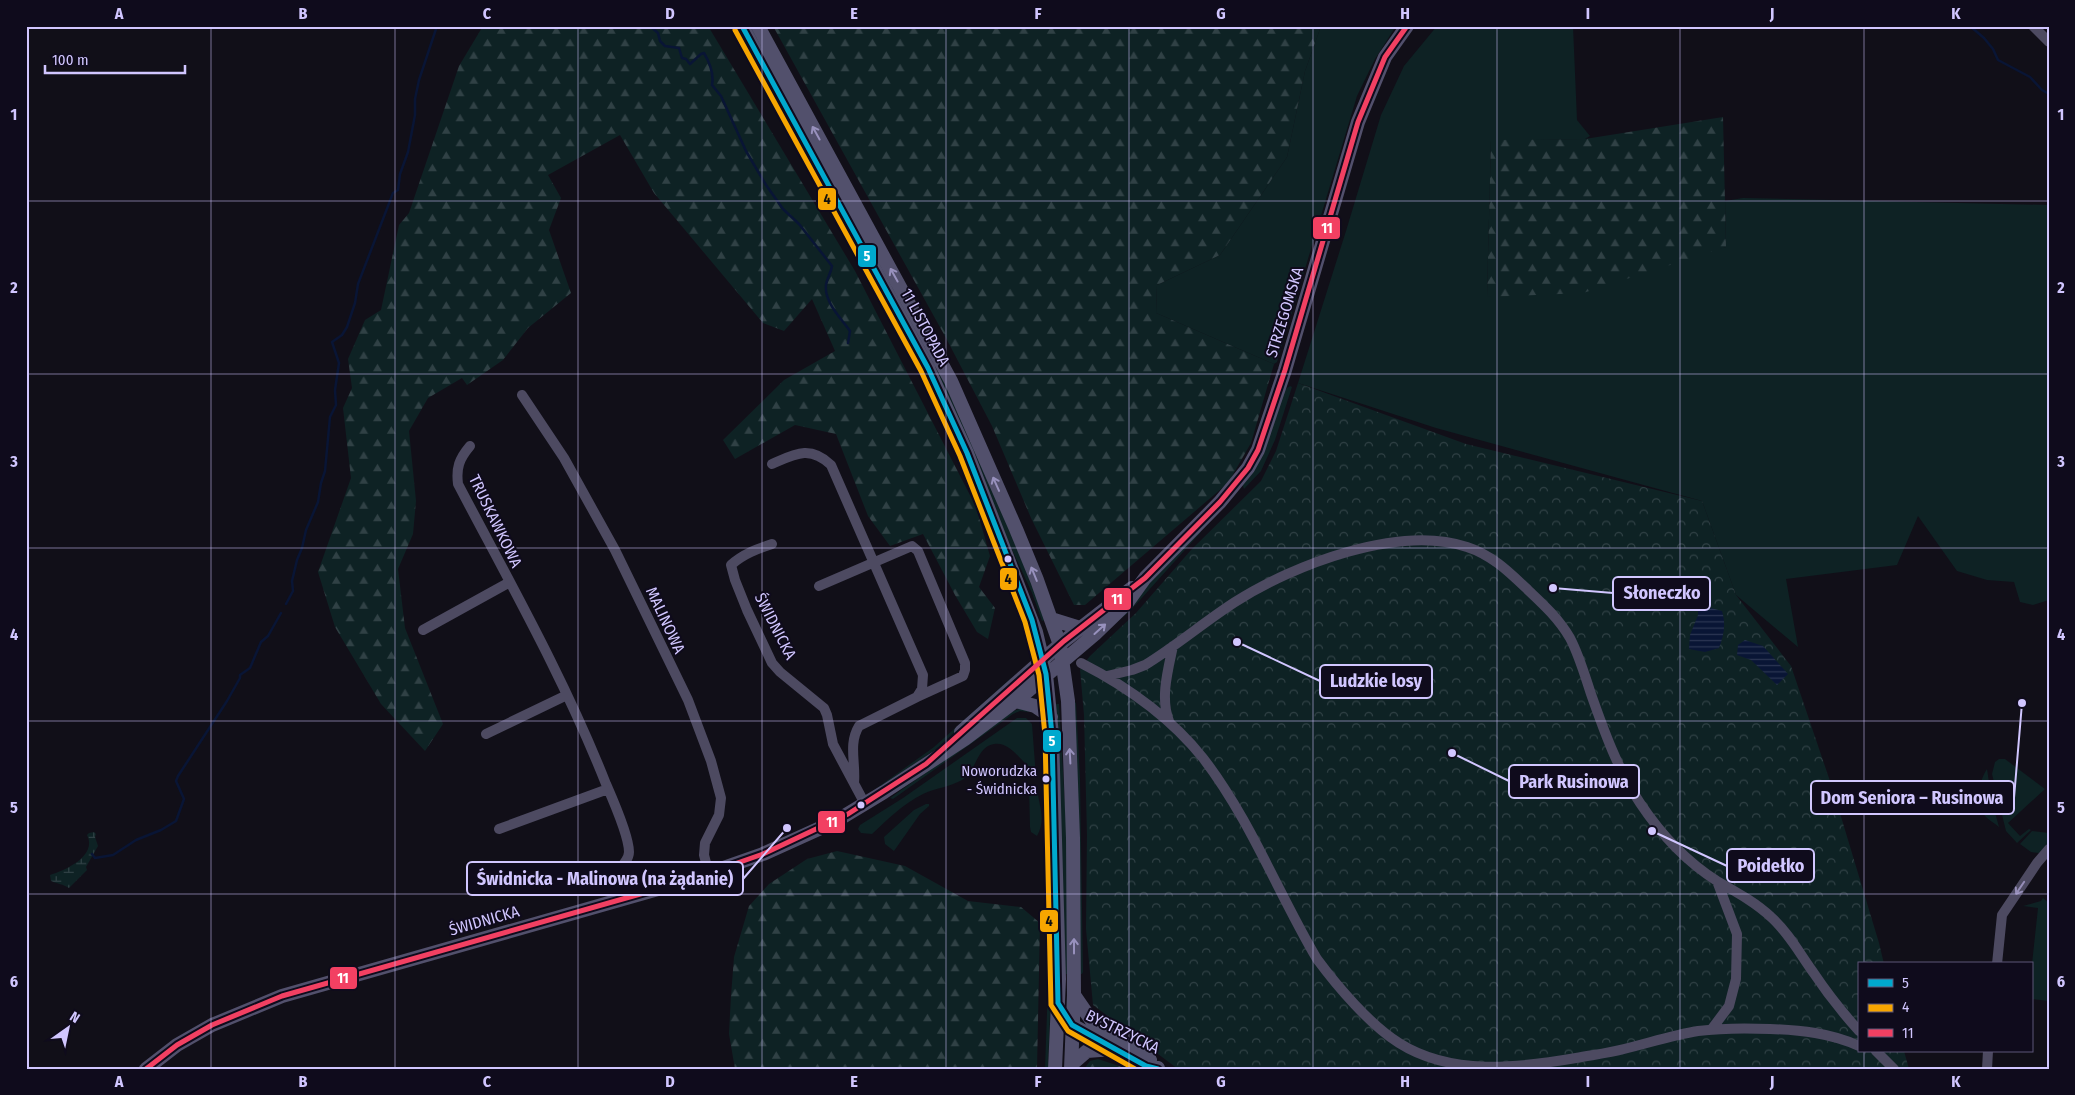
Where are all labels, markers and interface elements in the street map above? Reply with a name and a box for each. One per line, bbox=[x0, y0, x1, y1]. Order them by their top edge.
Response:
text: A bbox=[114, 4, 124, 23]
text: B bbox=[299, 4, 308, 23]
text: C bbox=[483, 4, 492, 23]
text: D bbox=[665, 4, 675, 23]
text: E bbox=[850, 4, 858, 23]
text: F bbox=[1034, 4, 1042, 23]
text: G bbox=[1216, 4, 1226, 23]
text: H bbox=[1400, 4, 1410, 23]
text: I bbox=[1586, 4, 1590, 23]
text: J bbox=[1769, 4, 1774, 23]
text: K bbox=[1951, 4, 1961, 23]
scale bar bbox=[45, 42, 185, 74]
text: 100 m bbox=[52, 51, 89, 69]
text: 1 bbox=[11, 105, 17, 124]
text: 1 bbox=[2058, 105, 2064, 124]
one-way arrow bbox=[811, 125, 821, 140]
line badge: 4 bbox=[817, 187, 837, 211]
text: 4 bbox=[823, 191, 831, 208]
line badge: 11 bbox=[1312, 216, 1341, 240]
text: 11 bbox=[1321, 220, 1333, 237]
line badge: 5 bbox=[857, 244, 877, 268]
text: 5 bbox=[864, 248, 871, 265]
street label: STRZEGOMSKA bbox=[1262, 264, 1307, 360]
one-way arrow bbox=[889, 269, 899, 283]
text: 2 bbox=[9, 278, 18, 297]
text: 2 bbox=[2056, 278, 2065, 297]
street label: 11 LISTOPADA bbox=[897, 285, 954, 370]
text: 3 bbox=[9, 452, 18, 471]
text: 3 bbox=[2056, 452, 2065, 471]
street label: TRUSKAWKOWA bbox=[465, 472, 526, 571]
one-way arrow bbox=[991, 477, 1001, 492]
unlabelled marker bbox=[1003, 554, 1013, 564]
one-way arrow bbox=[1029, 566, 1038, 582]
line badge: 4 bbox=[999, 567, 1018, 591]
text: 4 bbox=[1004, 571, 1012, 588]
callout: Słoneczko bbox=[1613, 577, 1710, 610]
text: Słoneczko bbox=[1623, 582, 1701, 604]
street label: MALINOWA bbox=[642, 584, 689, 657]
line badge: 11 bbox=[1103, 587, 1132, 611]
street label: ŚWIDNICKA bbox=[751, 590, 801, 663]
text: 11 bbox=[1111, 591, 1123, 608]
one-way arrow bbox=[1093, 623, 1106, 635]
text: 4 bbox=[10, 625, 18, 644]
text: 4 bbox=[2057, 625, 2065, 644]
callout: Ludzkie losy bbox=[1320, 665, 1432, 698]
text: Ludzkie losy bbox=[1330, 670, 1422, 692]
line badge: 5 bbox=[1042, 729, 1062, 753]
text: 5 bbox=[1049, 733, 1056, 750]
one-way arrow bbox=[1066, 748, 1075, 764]
place label: Noworudzka - Świdnicka bbox=[961, 762, 1037, 798]
callout: Park Rusinowa bbox=[1509, 765, 1639, 798]
text: Park Rusinowa bbox=[1519, 771, 1629, 793]
marker: Noworudzka - Świdnicka bbox=[1041, 774, 1051, 784]
callout: Dom Seniora – Rusinowa bbox=[1811, 781, 2014, 814]
text: Dom Seniora – Rusinowa bbox=[1820, 787, 2004, 809]
text: 5 bbox=[10, 798, 18, 817]
text: 5 bbox=[2057, 798, 2065, 817]
unlabelled marker bbox=[856, 800, 866, 810]
line badge: 11 bbox=[817, 810, 846, 834]
text: 11 bbox=[826, 814, 838, 831]
callout: Poidełko bbox=[1727, 849, 1814, 882]
text: Poidełko bbox=[1738, 855, 1805, 877]
callout: Świdnicka - Malinowa (na żądanie) bbox=[467, 862, 743, 895]
text: Świdnicka - Malinowa (na żądanie) bbox=[477, 867, 734, 890]
one-way arrow bbox=[2014, 881, 2024, 895]
street label: ŚWIDNICKA bbox=[447, 901, 522, 940]
line badge: 4 bbox=[1039, 909, 1059, 933]
text: 4 bbox=[1045, 913, 1053, 930]
one-way arrow bbox=[1069, 938, 1079, 954]
legend bbox=[1858, 962, 2032, 1052]
line badge: 11 bbox=[329, 966, 358, 990]
text: 11 bbox=[337, 970, 349, 987]
text: 6 bbox=[10, 972, 18, 991]
text: 6 bbox=[2057, 972, 2065, 991]
text: 5 bbox=[1902, 974, 1909, 992]
text: 4 bbox=[1902, 998, 1909, 1016]
north arrow bbox=[42, 1002, 92, 1052]
street label: BYSTRZYCKA bbox=[1083, 1005, 1163, 1058]
text: N bbox=[67, 1008, 83, 1027]
text: 11 bbox=[1902, 1024, 1914, 1042]
text: A bbox=[114, 1072, 124, 1091]
text: B bbox=[299, 1072, 308, 1091]
text: C bbox=[483, 1072, 492, 1091]
text: D bbox=[665, 1072, 675, 1091]
text: E bbox=[850, 1072, 858, 1091]
text: F bbox=[1034, 1072, 1042, 1091]
text: G bbox=[1216, 1072, 1226, 1091]
text: H bbox=[1400, 1072, 1410, 1091]
text: I bbox=[1586, 1072, 1590, 1091]
text: J bbox=[1769, 1072, 1774, 1091]
text: K bbox=[1951, 1072, 1961, 1091]

